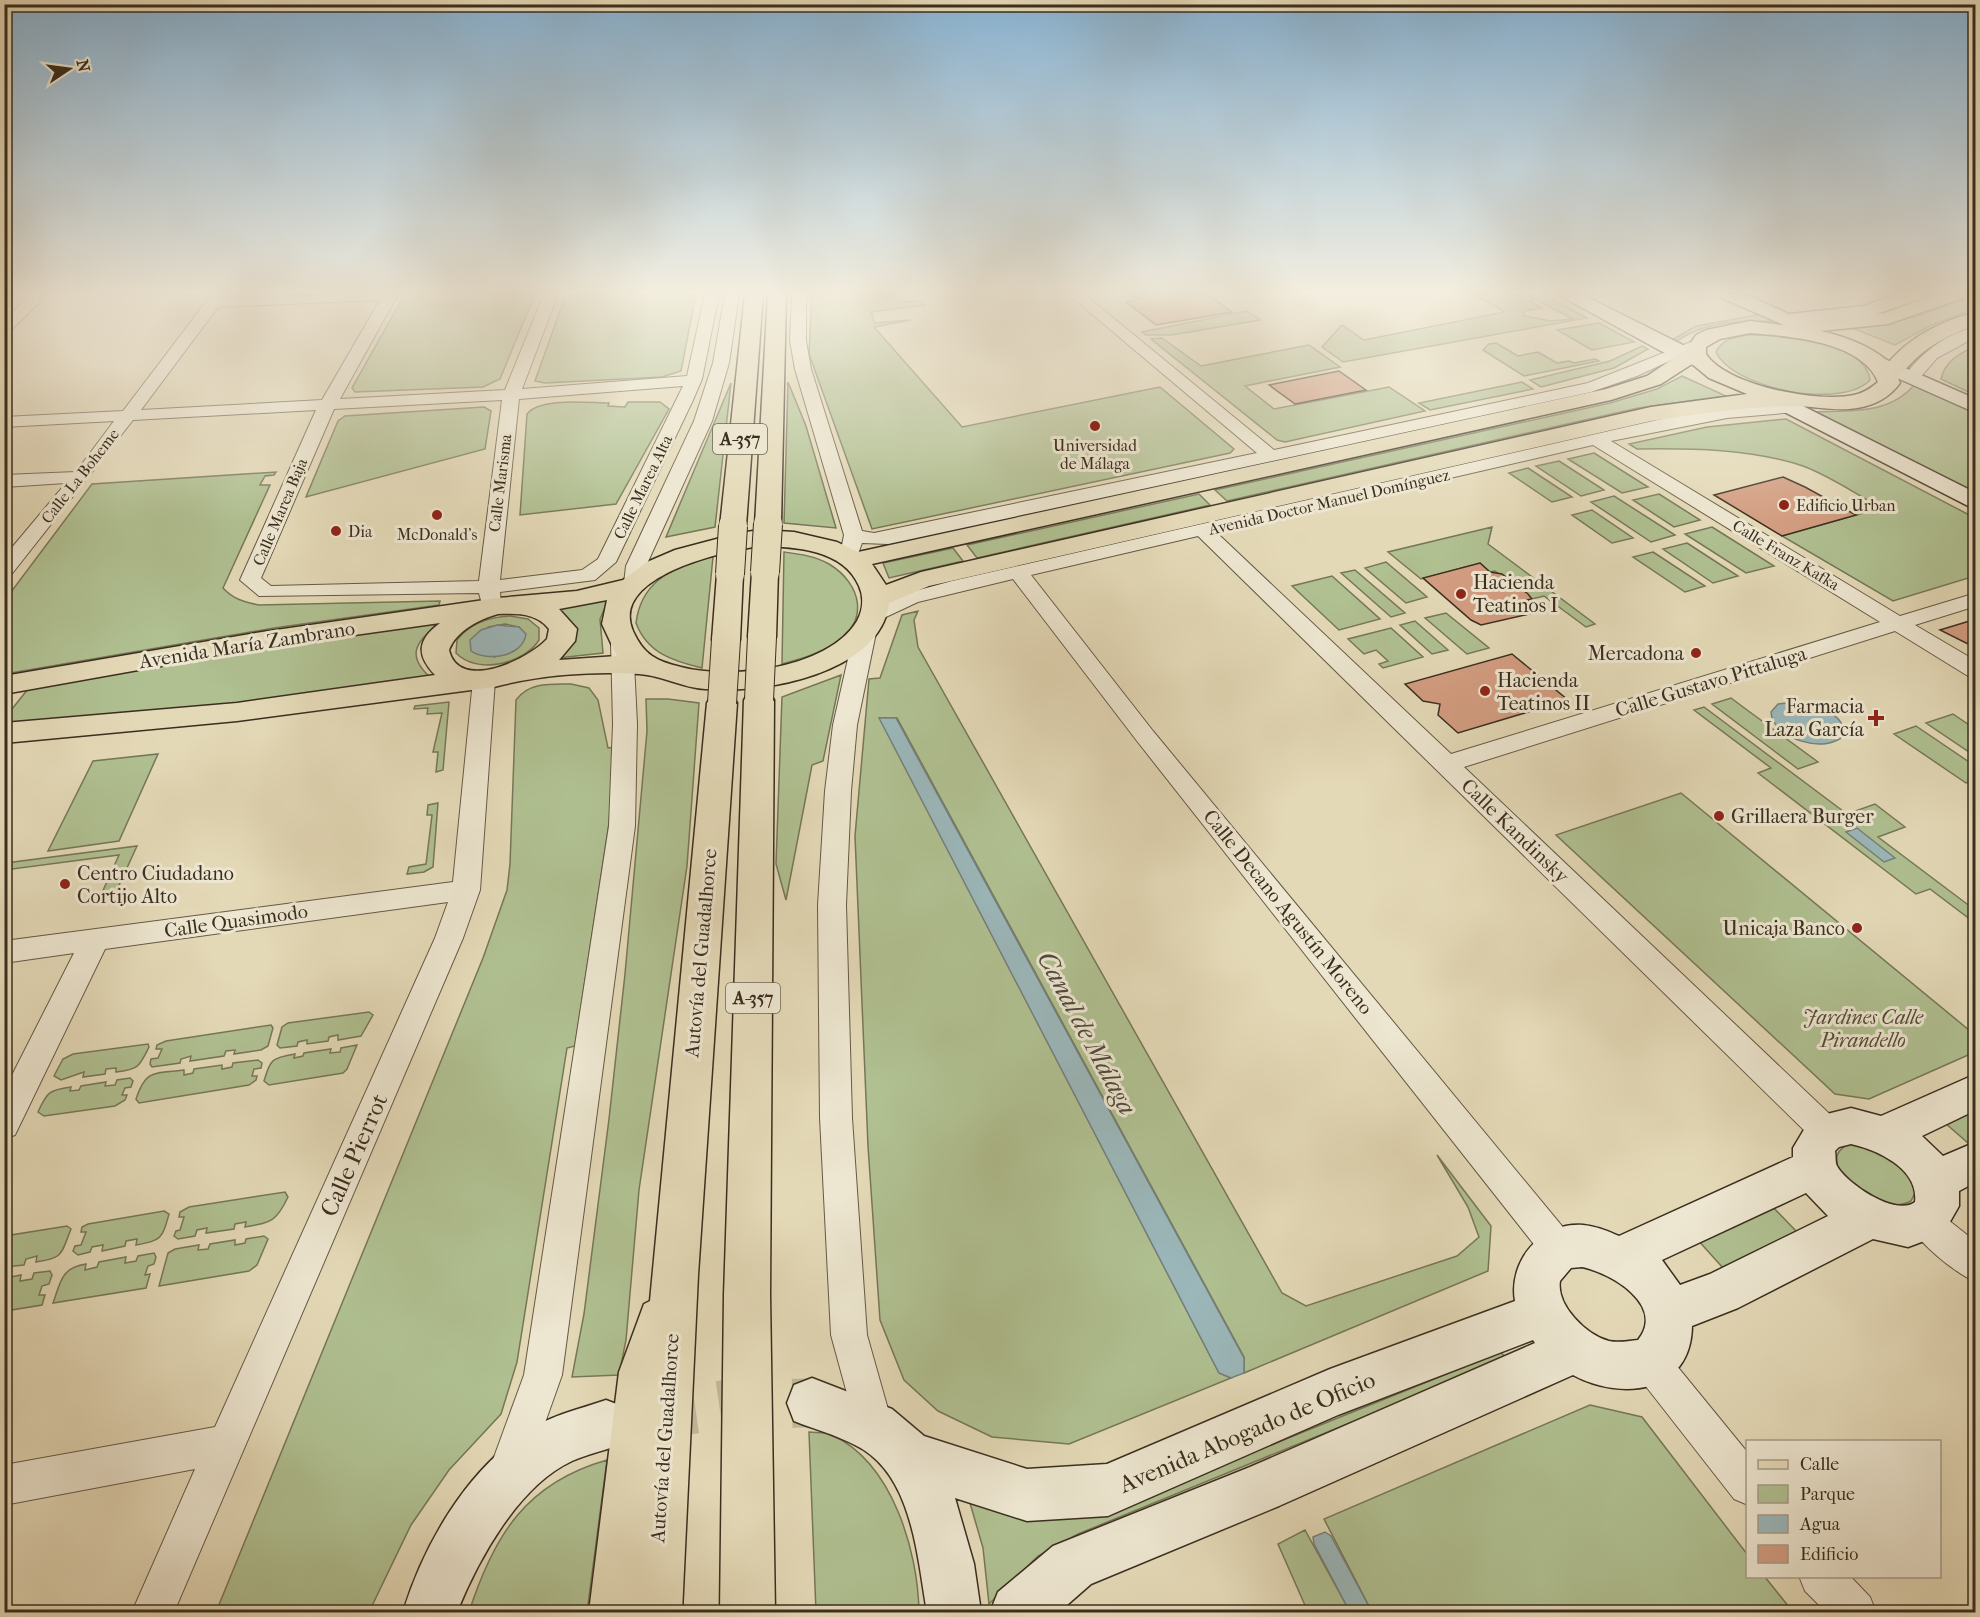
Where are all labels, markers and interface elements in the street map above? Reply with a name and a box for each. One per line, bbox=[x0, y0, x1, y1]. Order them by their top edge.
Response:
north arrow bbox=[39, 39, 99, 99]
text: N bbox=[73, 58, 94, 75]
marker: Universidad de Málaga bbox=[1088, 419, 1102, 433]
road number: A-357 bbox=[713, 424, 767, 454]
street label: Calle La Boheme bbox=[37, 425, 123, 527]
street label: Calle Marea Alta bbox=[610, 431, 677, 542]
street label: Calle Marisma bbox=[485, 432, 515, 533]
place label: Universidad de Málaga bbox=[1053, 436, 1137, 473]
street label: Calle Marea Baja bbox=[249, 455, 311, 569]
street label: Avenida Doctor Manuel Domínguez bbox=[1206, 465, 1451, 539]
place label: Edificio Urban bbox=[1796, 496, 1896, 515]
marker: Edificio Urban bbox=[1777, 498, 1791, 512]
marker: McDonald's bbox=[430, 508, 444, 522]
street label: Calle Franz Kafka bbox=[1729, 516, 1843, 595]
place label: Dia bbox=[348, 522, 373, 541]
marker: Dia bbox=[329, 524, 343, 538]
place label: McDonald's bbox=[397, 525, 477, 544]
place label: Hacienda Teatinos I bbox=[1473, 571, 1558, 617]
marker: Hacienda Teatinos I bbox=[1454, 587, 1468, 601]
street label: Avenida María Zambrano bbox=[136, 617, 357, 674]
place label: Mercadona bbox=[1588, 642, 1685, 665]
street label: Calle Gustavo Pittaluga bbox=[1613, 642, 1810, 722]
marker: Mercadona bbox=[1689, 646, 1703, 660]
place label: Hacienda Teatinos II bbox=[1497, 669, 1590, 715]
marker: Hacienda Teatinos II bbox=[1478, 684, 1492, 698]
place label: Farmacia Laza García bbox=[1764, 695, 1865, 741]
marker: Farmacia Laza García bbox=[1869, 711, 1883, 725]
street label: Calle Kandinsky bbox=[1457, 774, 1574, 889]
street label: Calle Decano Agustín Moreno bbox=[1198, 805, 1378, 1019]
place label: Grillaera Burger bbox=[1731, 805, 1874, 828]
marker: Grillaera Burger bbox=[1712, 809, 1726, 823]
street label: Autovía del Guadalhorce bbox=[680, 847, 722, 1059]
place label: Centro Ciudadano Cortijo Alto bbox=[77, 862, 234, 908]
marker: Centro Ciudadano Cortijo Alto bbox=[58, 877, 72, 891]
street label: Calle Quasimodo bbox=[163, 900, 309, 942]
place label: Unicaja Banco bbox=[1723, 917, 1845, 940]
marker: Unicaja Banco bbox=[1850, 921, 1864, 935]
water label: Canal de Málaga bbox=[1031, 946, 1143, 1120]
road number: A-357 bbox=[726, 983, 780, 1013]
park label: Jardines Calle Pirandello bbox=[1803, 1006, 1924, 1052]
street label: Calle Pierrot bbox=[314, 1089, 394, 1221]
street label: Autovía del Guadalhorce bbox=[646, 1333, 684, 1544]
street label: Avenida Abogado de Oficio bbox=[1114, 1365, 1379, 1499]
legend bbox=[1746, 1440, 1941, 1578]
text: Calle bbox=[1800, 1454, 1839, 1475]
text: Parque bbox=[1800, 1484, 1855, 1505]
text: Agua bbox=[1799, 1514, 1841, 1535]
text: Edificio bbox=[1800, 1544, 1858, 1565]

